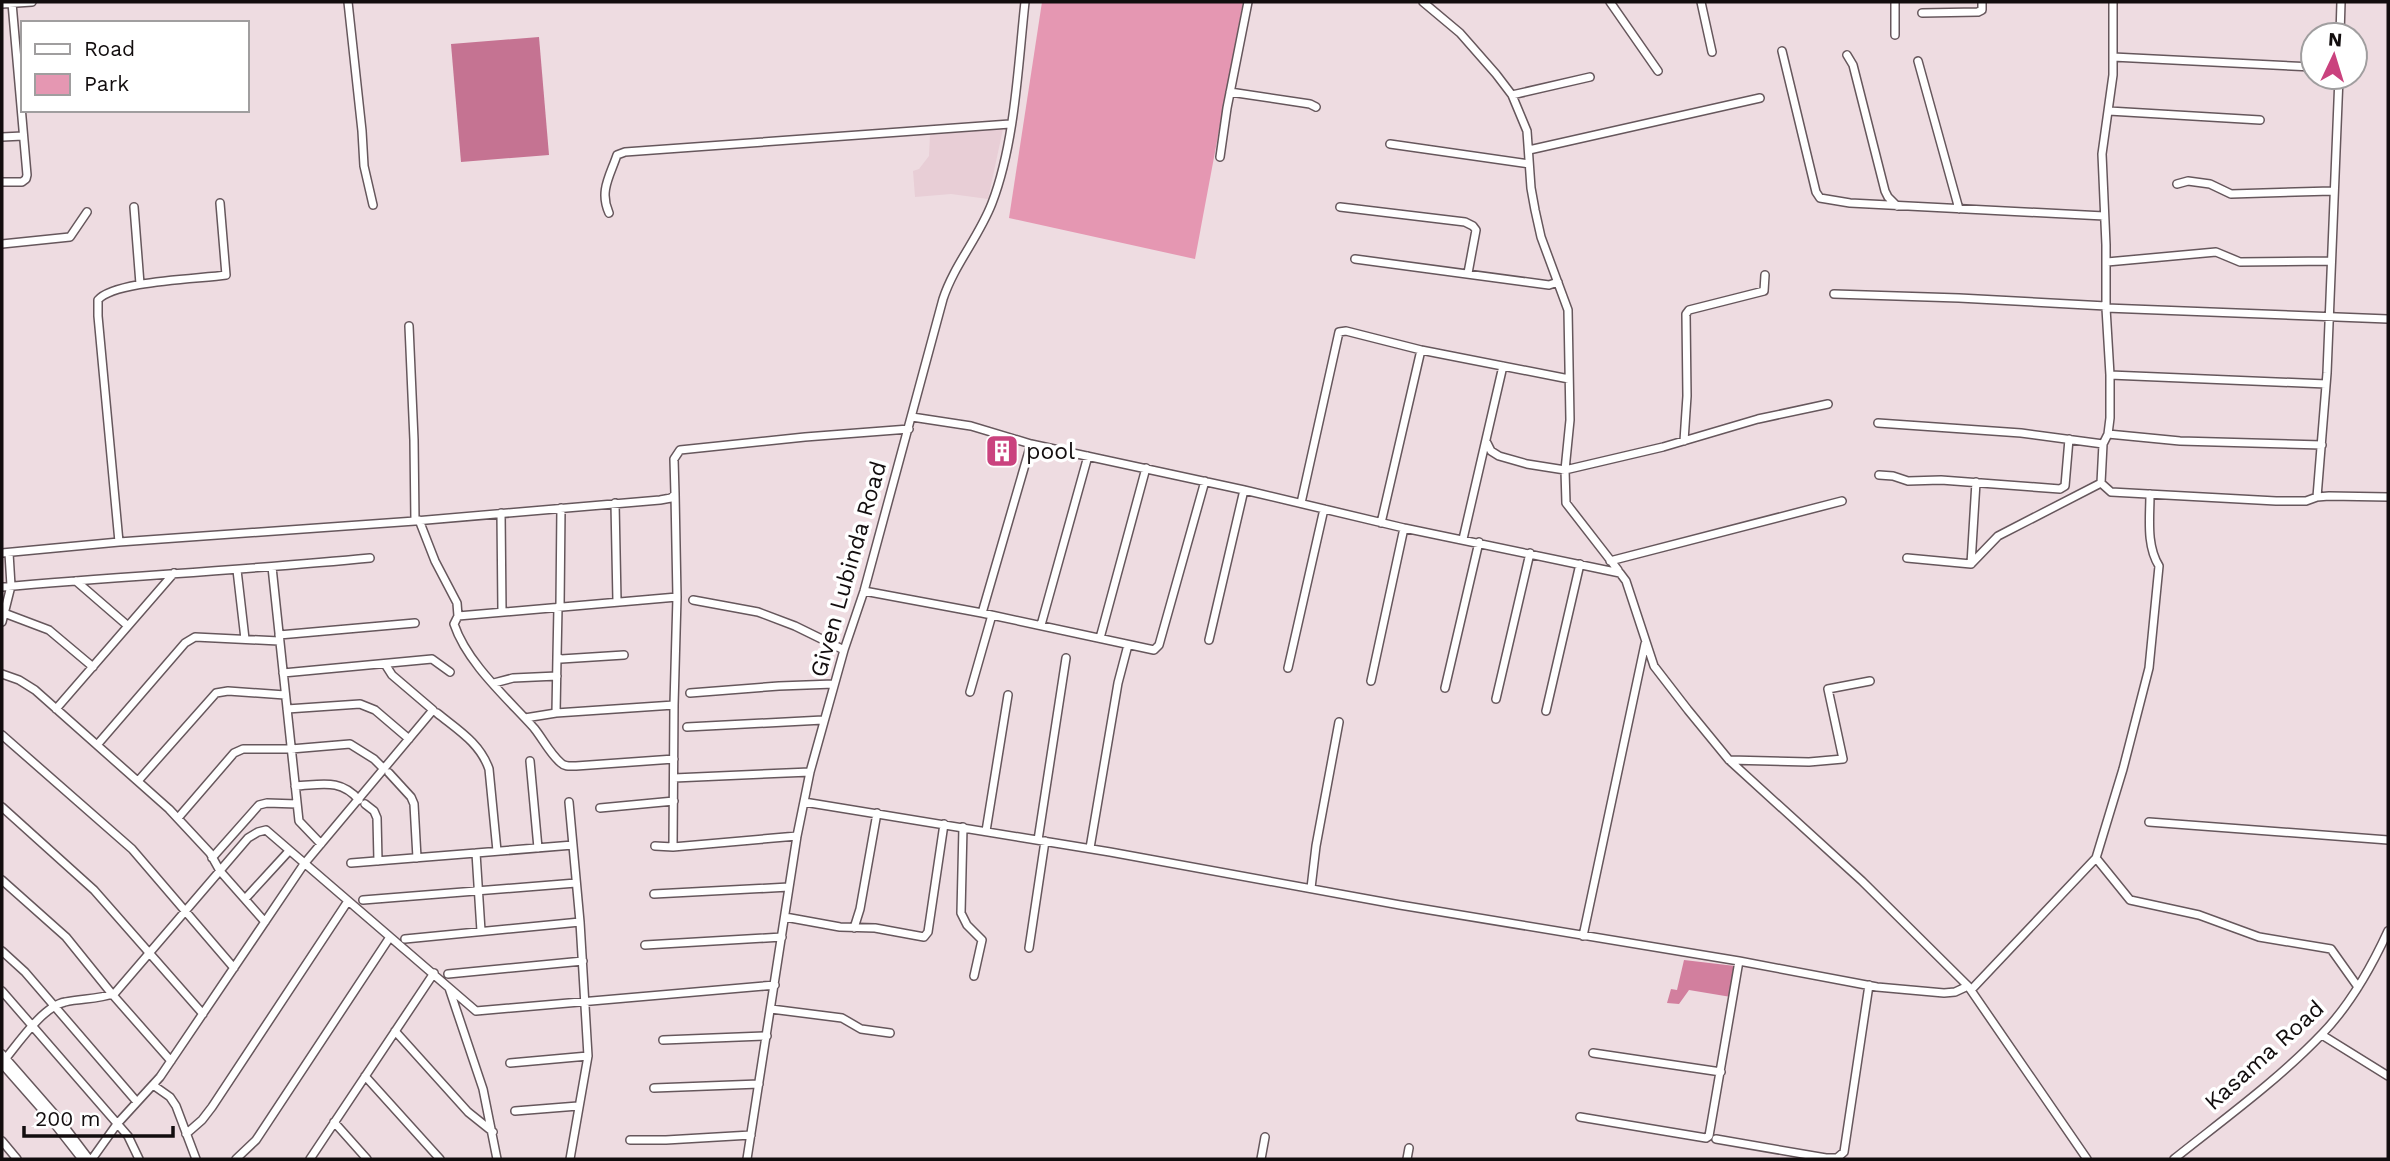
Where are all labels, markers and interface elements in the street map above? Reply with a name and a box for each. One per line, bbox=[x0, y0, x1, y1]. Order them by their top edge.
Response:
legend bbox=[21, 21, 248, 112]
north arrow bbox=[2299, 21, 2369, 91]
text: N bbox=[2327, 28, 2343, 52]
text: Road bbox=[84, 36, 135, 61]
text: Park bbox=[84, 71, 129, 96]
building icon: pool bbox=[983, 432, 1021, 470]
place label: pool bbox=[1026, 438, 1075, 465]
street label: Given Lubinda Road bbox=[805, 458, 892, 680]
street label: Kasama Road bbox=[2199, 995, 2330, 1116]
scale bar bbox=[24, 1094, 173, 1138]
text: 200 m bbox=[35, 1106, 101, 1131]

